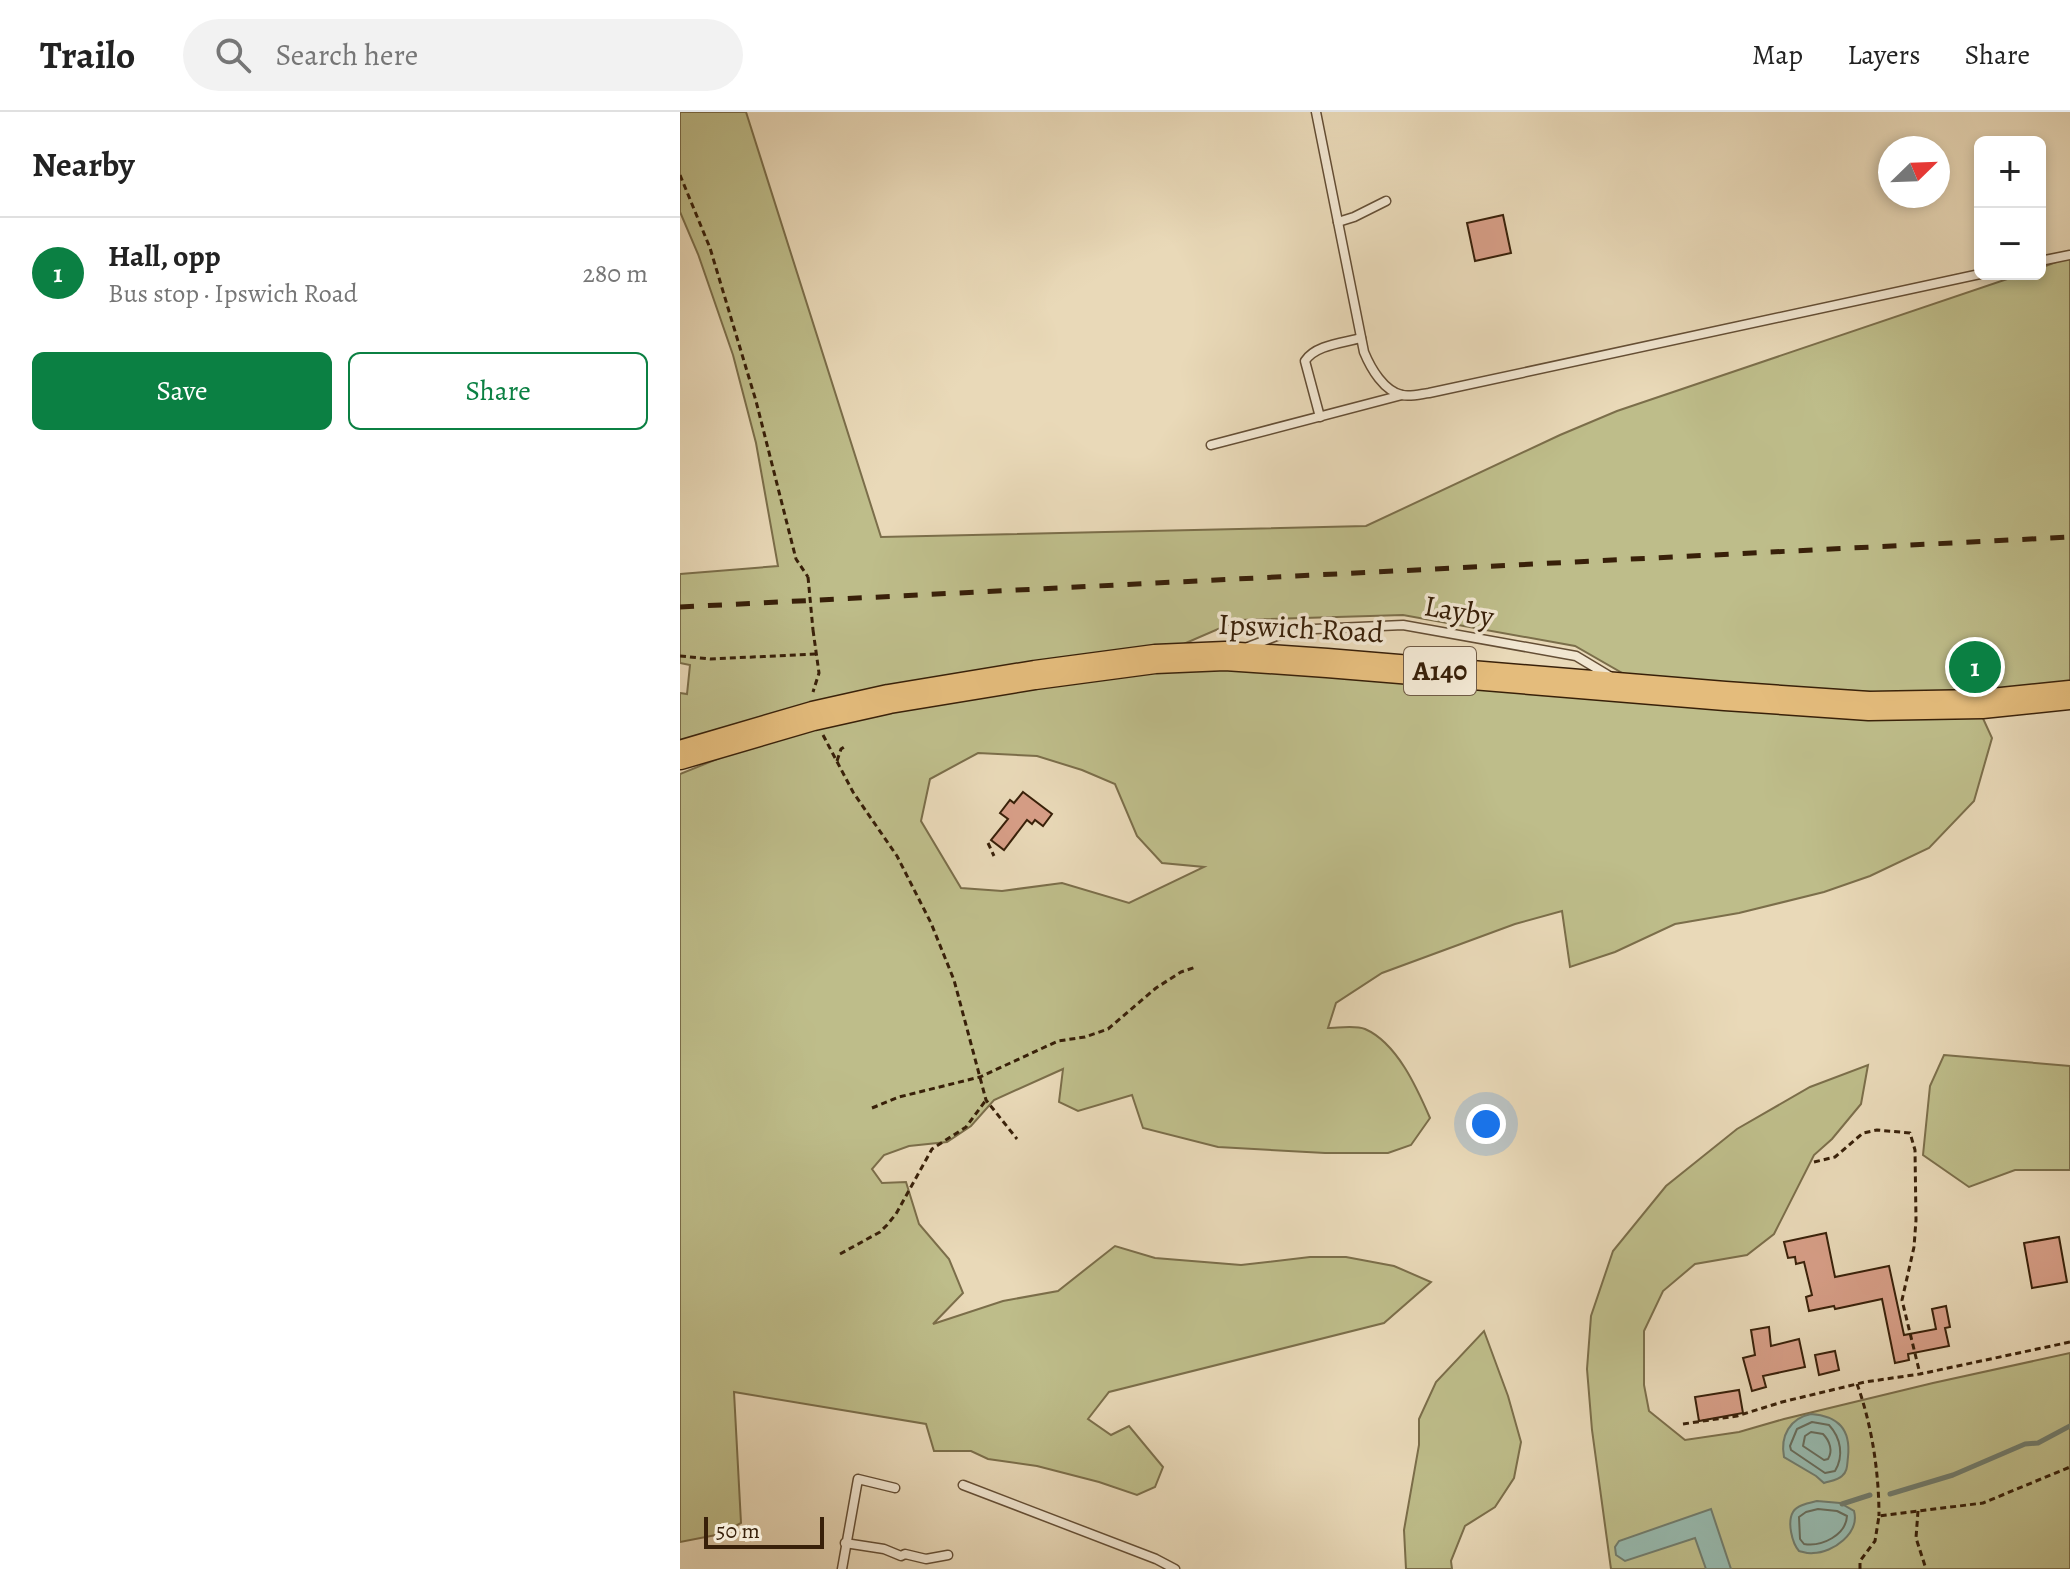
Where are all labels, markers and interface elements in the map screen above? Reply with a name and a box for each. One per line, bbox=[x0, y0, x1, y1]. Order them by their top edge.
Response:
search box bbox=[183, 19, 743, 91]
text: Trailo bbox=[40, 29, 135, 81]
icon: search bbox=[211, 33, 255, 77]
text: Search here bbox=[275, 35, 418, 75]
text: Map bbox=[1752, 36, 1803, 74]
text: Layers bbox=[1847, 36, 1920, 74]
text: Share bbox=[1964, 36, 2030, 74]
north arrow bbox=[1878, 136, 1950, 208]
map controls bbox=[1974, 136, 2046, 280]
button: + bbox=[1974, 136, 2046, 208]
text: Nearby bbox=[32, 141, 135, 188]
button: − bbox=[1974, 208, 2046, 280]
text: Hall, opp bbox=[108, 236, 221, 276]
text: 1 bbox=[53, 256, 63, 291]
text: 280 m bbox=[582, 256, 648, 291]
text: Bus stop · Ipswich Road bbox=[108, 276, 358, 311]
button: Save bbox=[32, 352, 332, 430]
button: Share bbox=[348, 352, 648, 430]
street label: Layby bbox=[1421, 585, 1498, 637]
street label: Ipswich Road bbox=[1217, 604, 1386, 652]
pin: 1 bbox=[1949, 637, 2001, 697]
road number: A140 bbox=[1404, 647, 1476, 695]
your location bbox=[1466, 1104, 1506, 1144]
scale bar bbox=[704, 1513, 824, 1549]
text: 50 m bbox=[716, 1516, 760, 1546]

